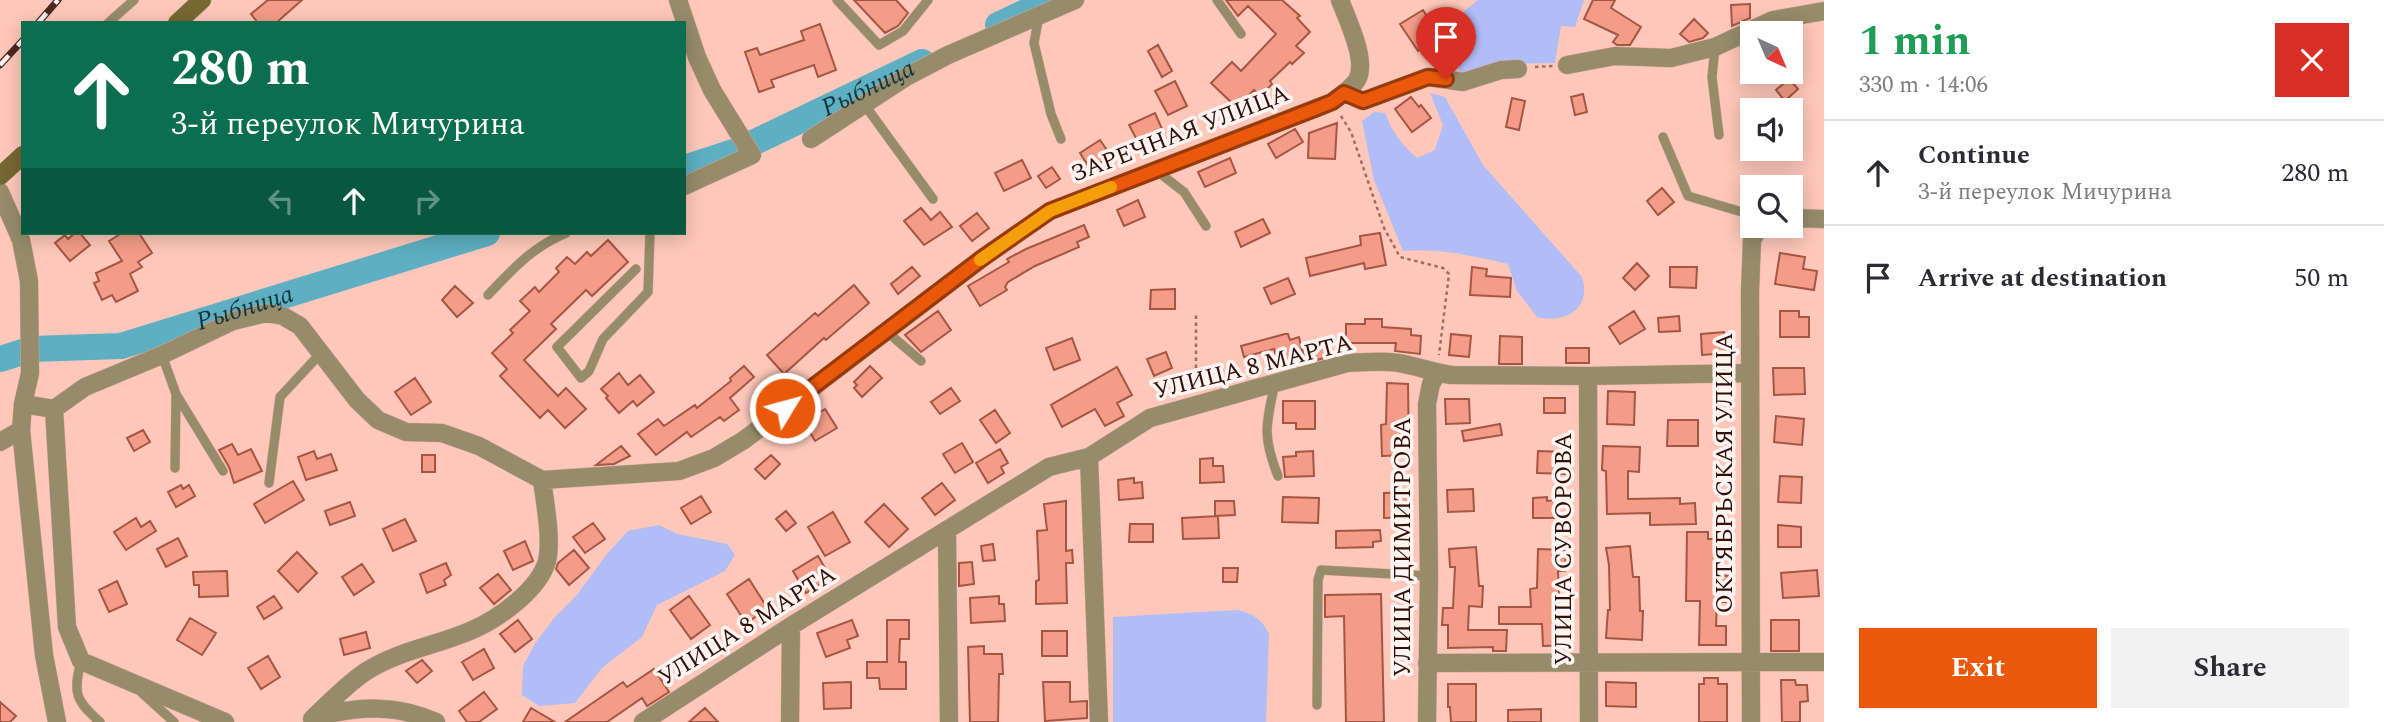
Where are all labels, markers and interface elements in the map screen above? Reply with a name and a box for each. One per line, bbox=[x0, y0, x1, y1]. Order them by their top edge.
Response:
pin bbox=[1416, 7, 1476, 79]
text: 1 min bbox=[1859, 10, 1971, 73]
icon: arrive bbox=[1427, 18, 1465, 56]
north arrow bbox=[1740, 21, 1802, 84]
map controls bbox=[1740, 21, 1803, 238]
button: close bbox=[2275, 23, 2349, 97]
text: 280 m bbox=[171, 32, 310, 107]
water label: Рыбница bbox=[814, 48, 922, 127]
icon: ahead bbox=[56, 49, 147, 140]
text: 330 m · 14:06 bbox=[1859, 68, 1988, 103]
street label: ЗАРЕЧНАЯ УЛИЦА bbox=[1065, 76, 1295, 192]
button: sound bbox=[1740, 98, 1803, 161]
text: 3-й переулок Мичурина bbox=[171, 100, 525, 149]
text: Continue bbox=[1918, 135, 2030, 175]
text: 280 m bbox=[2281, 153, 2349, 193]
icon: ahead bbox=[1859, 154, 1897, 192]
button: search bbox=[1740, 175, 1803, 238]
text: 3-й переулок Мичурина bbox=[1918, 175, 2172, 210]
icon: left bbox=[262, 182, 300, 220]
icon: ahead bbox=[335, 182, 373, 220]
icon: right bbox=[408, 182, 446, 220]
text: Arrive at destination bbox=[1918, 258, 2167, 298]
text: 50 m bbox=[2294, 258, 2349, 298]
icon: arrive bbox=[1859, 259, 1897, 297]
water label: Рыбница bbox=[191, 274, 298, 342]
street label: УЛИЦА 8 МАРТА bbox=[1150, 325, 1356, 409]
street label: ОКТЯБРЬСКАЯ УЛИЦА bbox=[1707, 332, 1743, 614]
position arrow bbox=[748, 371, 822, 445]
street label: УЛИЦА ДИМИТРОВА bbox=[1385, 417, 1421, 677]
street label: УЛИЦА СУВОРОВА bbox=[1546, 432, 1582, 666]
street label: УЛИЦА 8 МАРТА bbox=[651, 557, 843, 695]
button: Exit bbox=[1859, 628, 2097, 708]
button: Share bbox=[2111, 628, 2349, 708]

